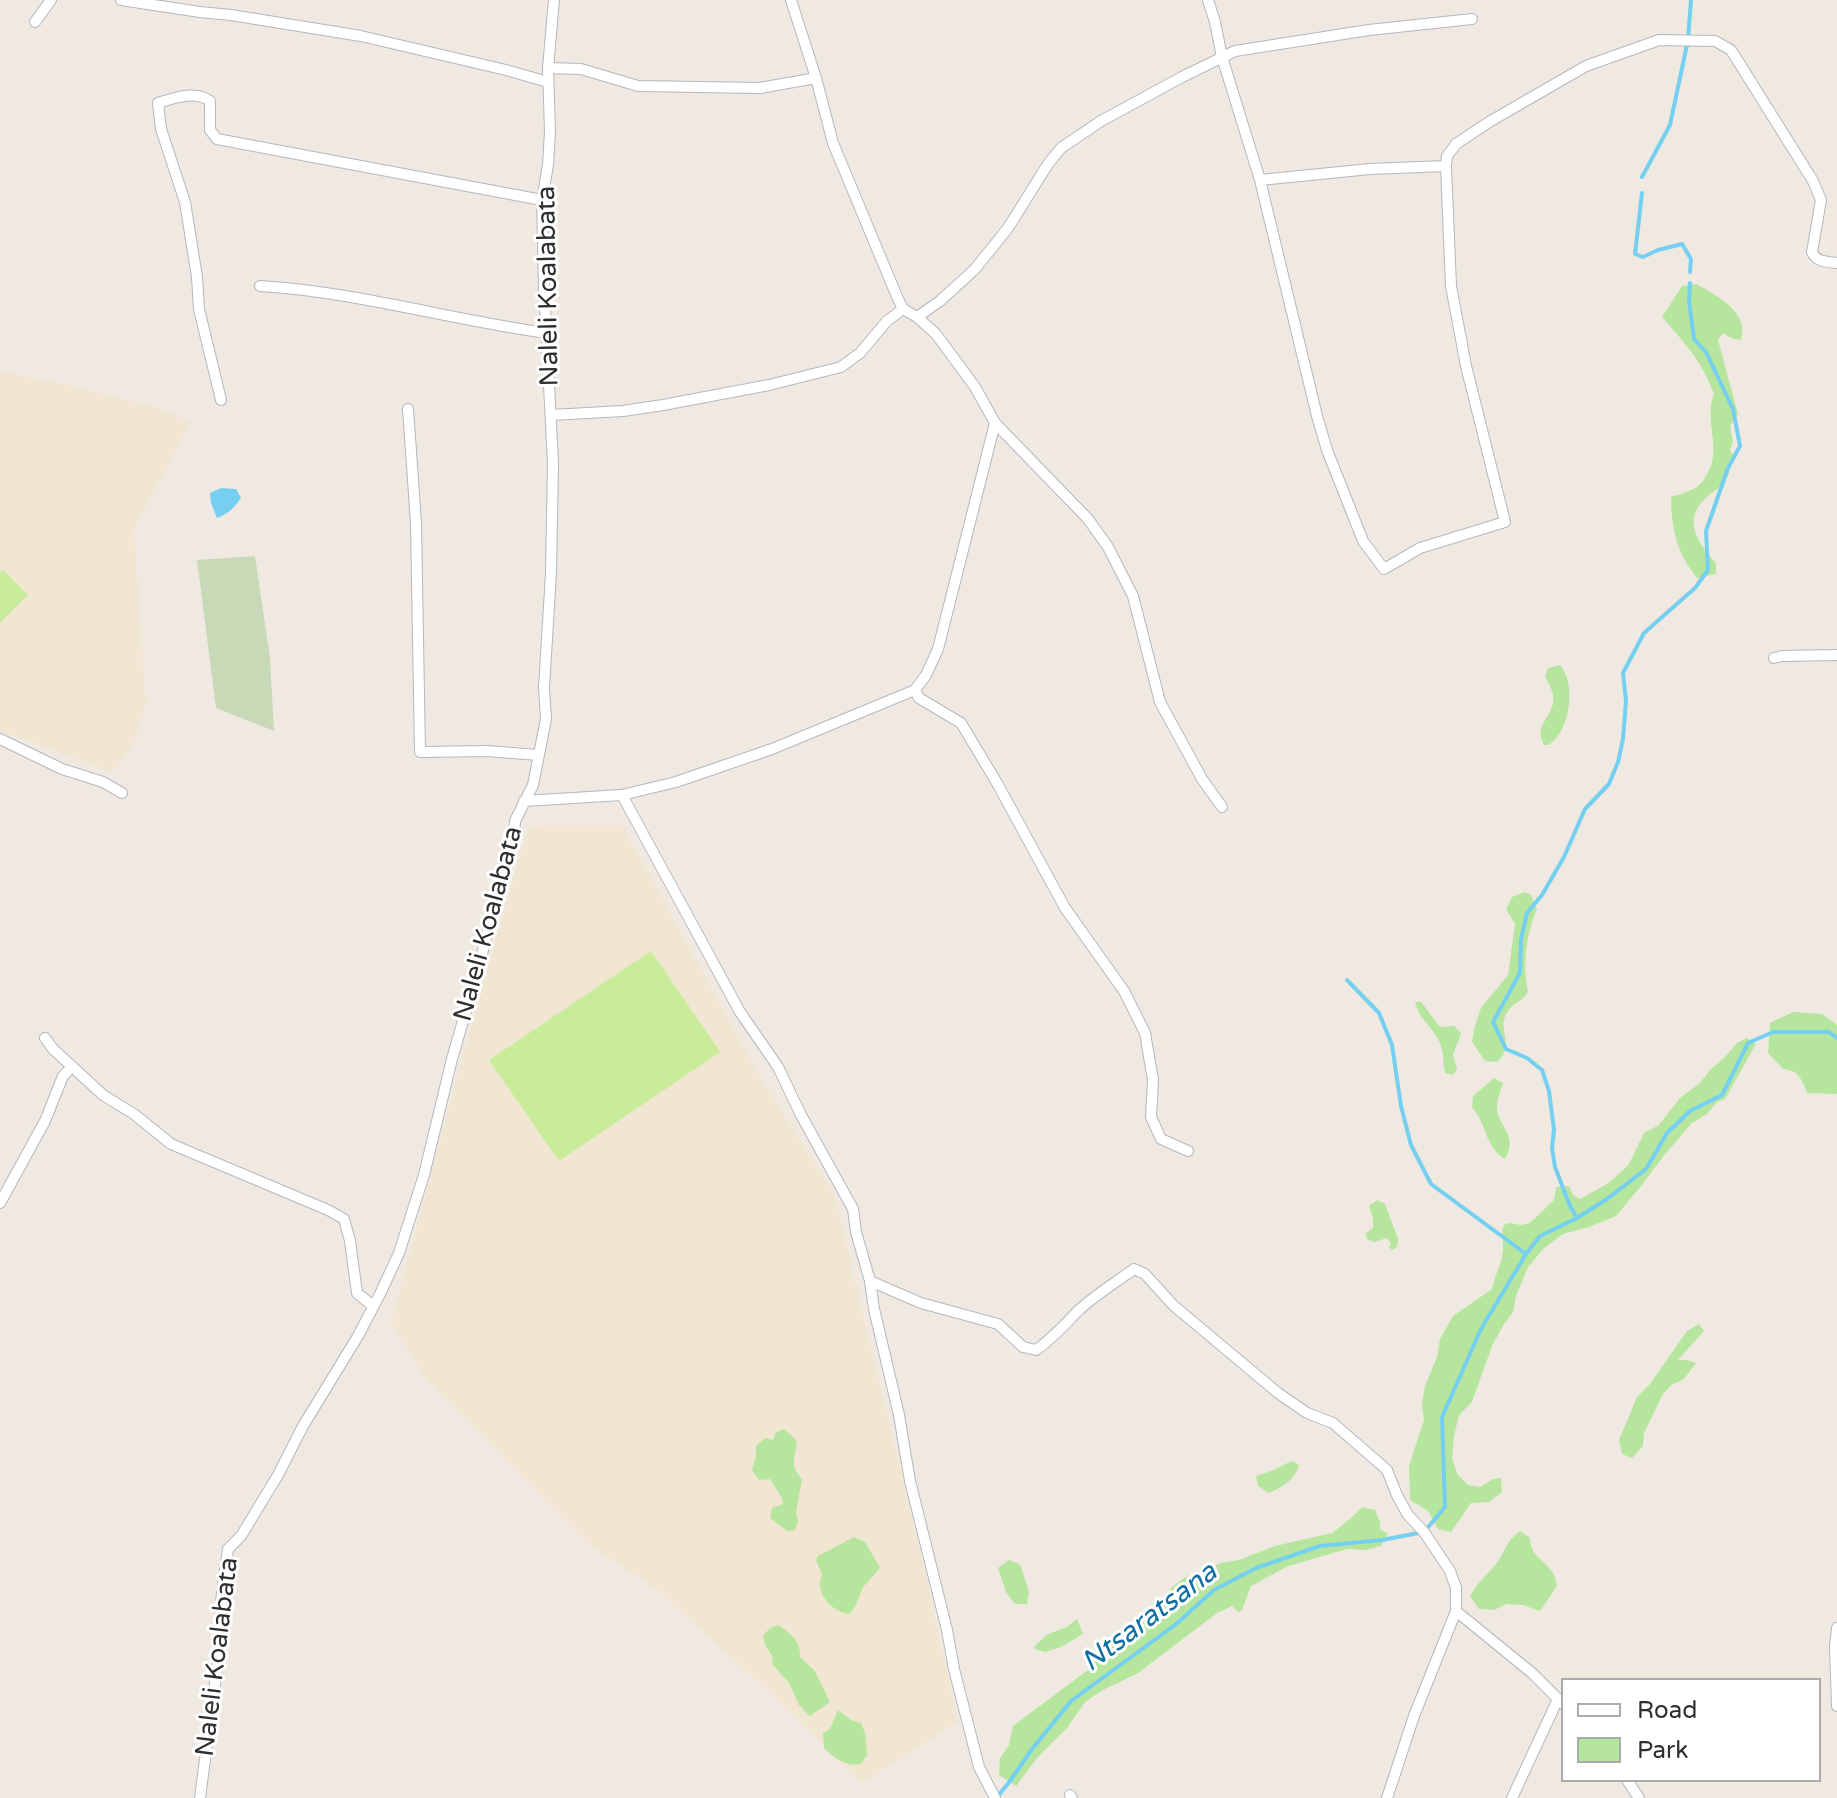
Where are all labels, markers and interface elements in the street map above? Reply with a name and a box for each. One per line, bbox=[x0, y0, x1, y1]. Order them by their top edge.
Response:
street label: Naleli Koalabata bbox=[532, 185, 566, 387]
street label: Naleli Koalabata bbox=[448, 823, 530, 1025]
street label: Naleli Koalabata bbox=[190, 1556, 246, 1758]
water label: Ntsaratsana bbox=[1076, 1556, 1224, 1680]
legend bbox=[1561, 1678, 1821, 1782]
text: Road bbox=[1637, 1696, 1697, 1725]
text: Park bbox=[1637, 1736, 1688, 1765]

